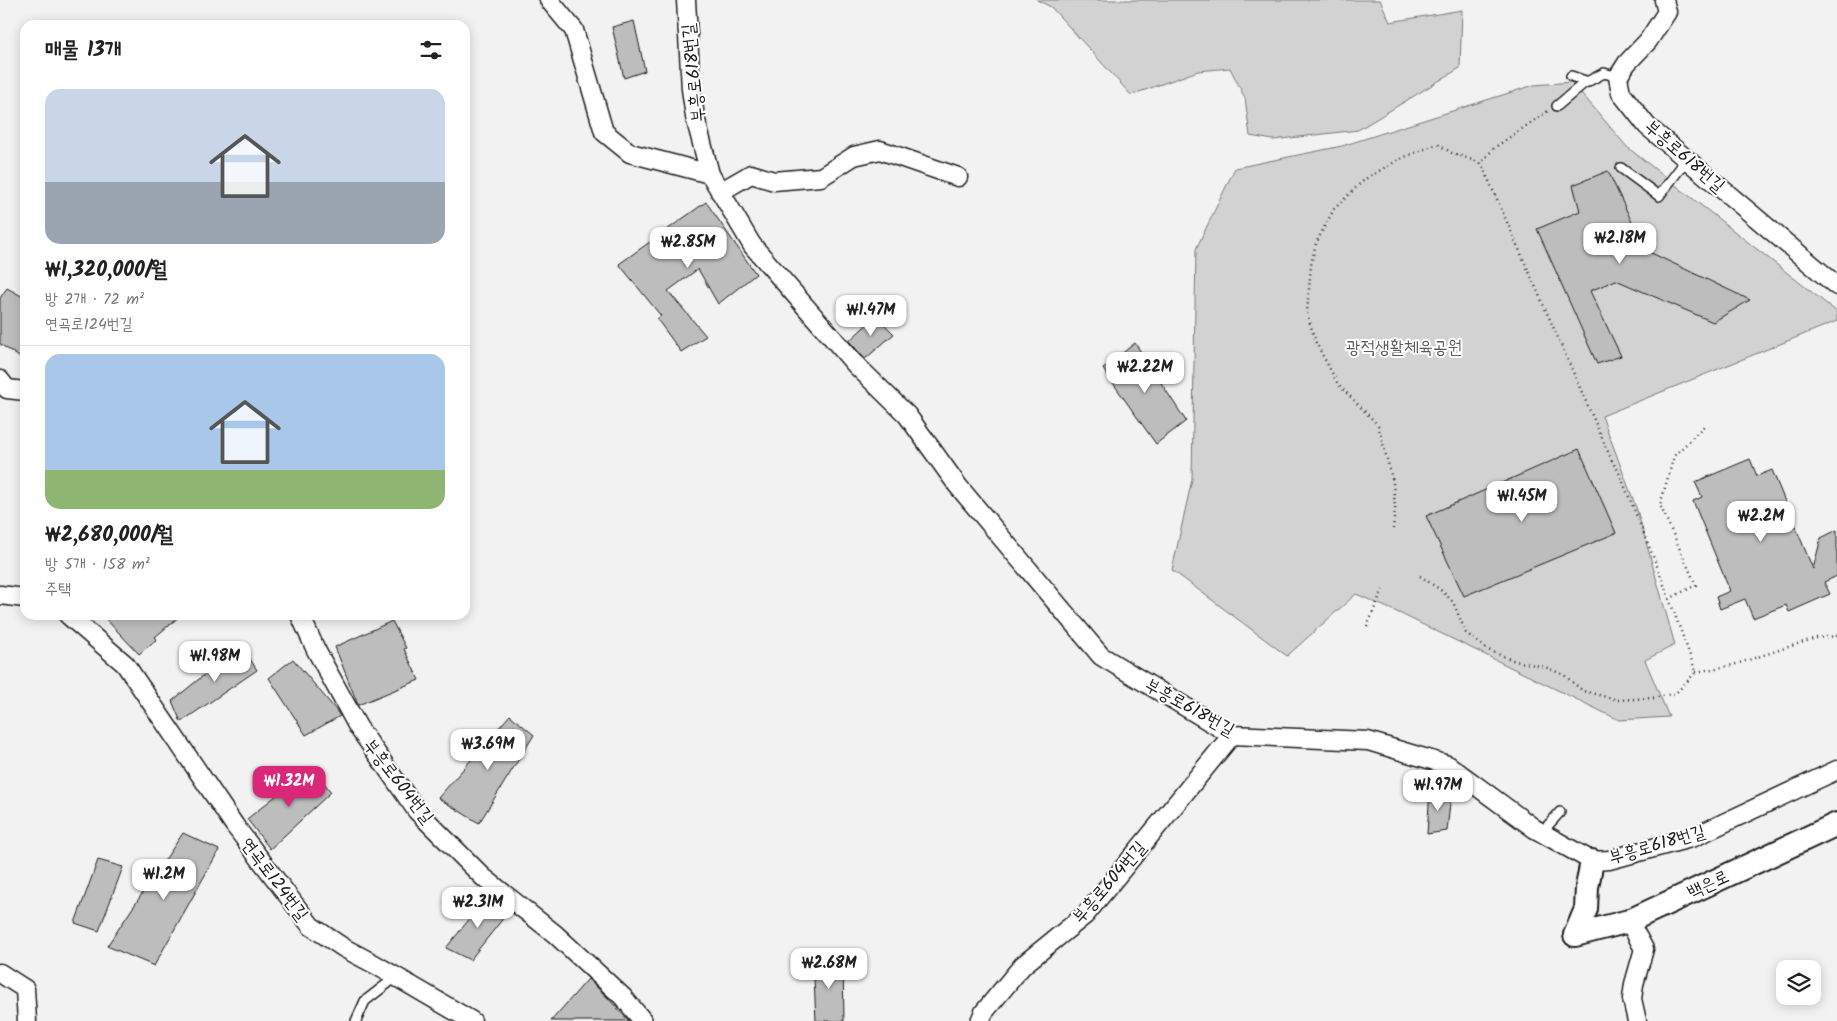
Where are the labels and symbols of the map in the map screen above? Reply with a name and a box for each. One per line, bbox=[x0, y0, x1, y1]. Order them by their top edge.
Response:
street label: 부흥로618번길 bbox=[675, 22, 714, 124]
street label: 부흥로618번길 bbox=[1637, 114, 1731, 201]
pin: ₩2.18M bbox=[1579, 222, 1661, 265]
pin: ₩2.85M bbox=[647, 226, 729, 269]
pin: ₩1.47M bbox=[830, 294, 912, 337]
park label: 광적생활체육공원 bbox=[1346, 334, 1462, 363]
pin: ₩2.22M bbox=[1104, 352, 1186, 394]
pin: ₩1.45M bbox=[1481, 480, 1563, 523]
pin: ₩2.2M bbox=[1726, 500, 1796, 543]
pin: ₩1.98M bbox=[174, 640, 256, 683]
street label: 부흥로618번길 bbox=[1139, 672, 1240, 745]
pin: ₩3.69M bbox=[447, 728, 529, 771]
street label: 부흥로604번길 bbox=[355, 733, 441, 831]
pin: ₩1.32M bbox=[248, 766, 330, 808]
pin: ₩1.97M bbox=[1397, 770, 1479, 812]
street label: 부흥로618번길 bbox=[1606, 818, 1709, 873]
street label: 연곡로124번길 bbox=[233, 832, 315, 928]
street label: 부흥로604번길 bbox=[1066, 835, 1155, 931]
pin: ₩1.2M bbox=[129, 858, 199, 901]
street label: 백은로 bbox=[1683, 863, 1734, 908]
pin: ₩2.31M bbox=[437, 886, 519, 929]
pin: ₩2.68M bbox=[788, 948, 870, 990]

